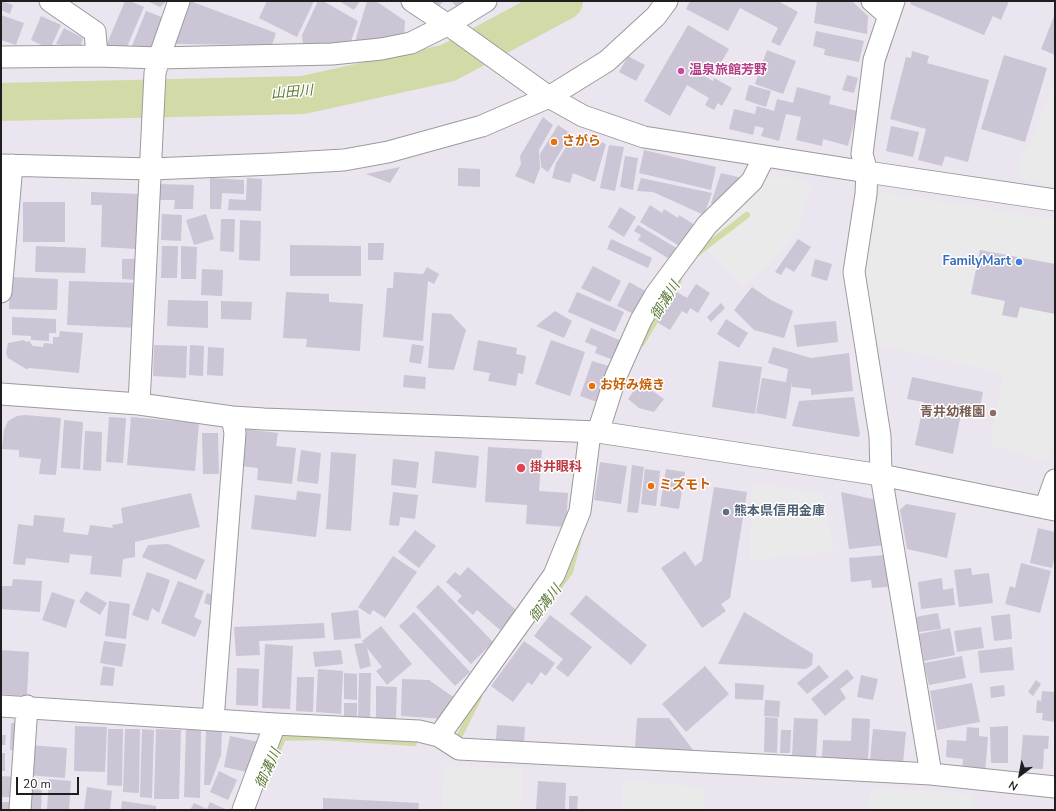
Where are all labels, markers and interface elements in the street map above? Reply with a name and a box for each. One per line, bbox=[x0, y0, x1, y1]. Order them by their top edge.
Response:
place label: 温泉旅館芳野 bbox=[689, 63, 767, 79]
marker: 温泉旅館芳野 bbox=[676, 66, 686, 76]
water label: 山田川 bbox=[270, 83, 314, 103]
place label: さがら bbox=[562, 134, 601, 150]
marker: さがら bbox=[549, 137, 559, 147]
place label: FamilyMart bbox=[942, 254, 1011, 270]
marker: FamilyMart bbox=[1014, 257, 1024, 267]
water label: 御溝川 bbox=[648, 279, 684, 323]
place label: お好み焼き bbox=[600, 378, 665, 394]
marker: お好み焼き bbox=[587, 381, 597, 391]
place label: 青井幼稚園 bbox=[920, 405, 985, 421]
marker: 青井幼稚園 bbox=[988, 408, 998, 418]
place label: 掛井眼科 bbox=[530, 460, 582, 476]
marker: 掛井眼科 bbox=[515, 462, 527, 474]
place label: ミズモト bbox=[659, 478, 711, 494]
marker: ミズモト bbox=[646, 481, 656, 491]
place label: 熊本県信用金庫 bbox=[734, 504, 825, 520]
marker: 熊本県信用金庫 bbox=[721, 507, 731, 517]
water label: 御溝川 bbox=[526, 582, 566, 626]
water label: 御溝川 bbox=[253, 746, 285, 792]
north arrow bbox=[1000, 755, 1040, 795]
scale bar bbox=[18, 769, 81, 795]
text: 20 m bbox=[23, 776, 51, 792]
text: N bbox=[1006, 777, 1021, 794]

